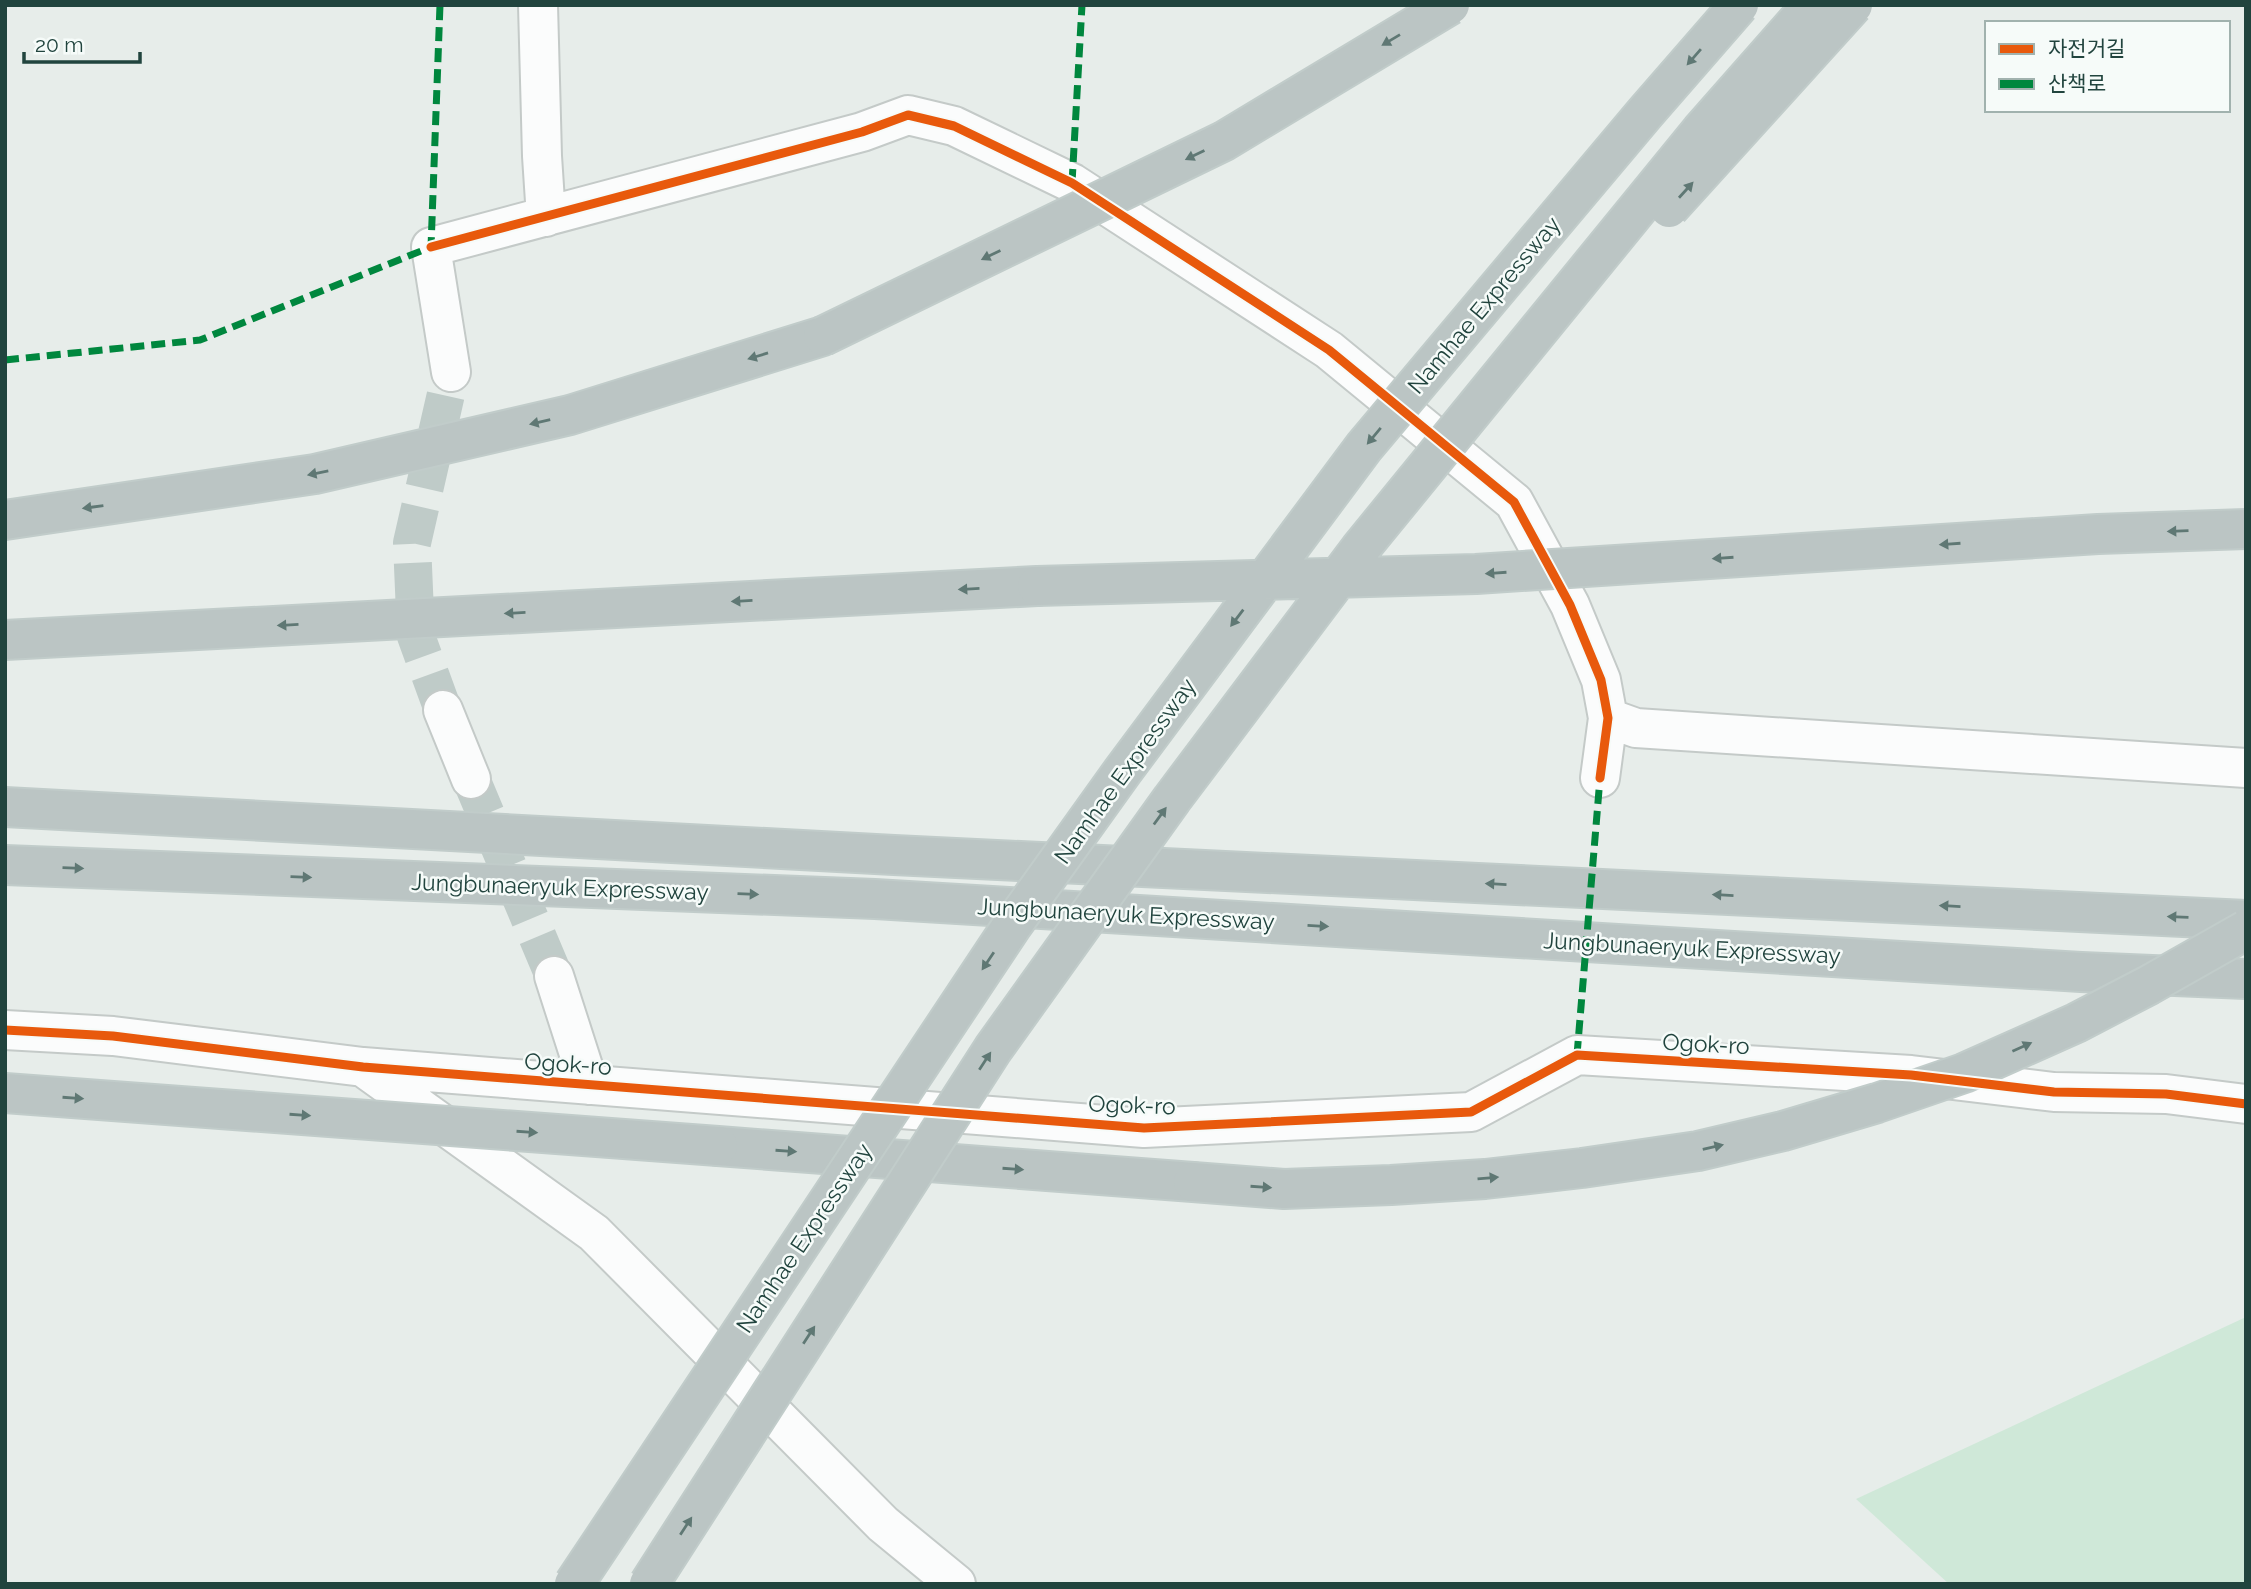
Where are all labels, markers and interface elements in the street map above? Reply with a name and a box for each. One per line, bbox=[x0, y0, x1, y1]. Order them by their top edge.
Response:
scale bar bbox=[24, 21, 140, 65]
legend bbox=[1985, 21, 2230, 112]
text: 20 m bbox=[35, 32, 83, 57]
one-way arrow bbox=[1382, 34, 1401, 47]
text: 자전거길 bbox=[2048, 36, 2125, 61]
one-way arrow bbox=[1687, 48, 1703, 65]
text: 산책로 bbox=[2048, 71, 2106, 96]
one-way arrow bbox=[1185, 150, 1205, 161]
one-way arrow bbox=[1677, 182, 1693, 199]
street label: Namhae Expressway bbox=[1402, 211, 1566, 399]
one-way arrow bbox=[981, 249, 1001, 260]
one-way arrow bbox=[747, 352, 768, 362]
one-way arrow bbox=[529, 417, 551, 428]
one-way arrow bbox=[1366, 427, 1381, 445]
one-way arrow bbox=[307, 468, 329, 479]
one-way arrow bbox=[82, 502, 104, 513]
one-way arrow bbox=[2166, 526, 2188, 537]
one-way arrow bbox=[1939, 538, 1961, 549]
one-way arrow bbox=[1712, 553, 1734, 564]
one-way arrow bbox=[1485, 568, 1507, 579]
one-way arrow bbox=[958, 584, 980, 595]
one-way arrow bbox=[731, 596, 753, 607]
one-way arrow bbox=[504, 608, 526, 619]
one-way arrow bbox=[1230, 609, 1244, 627]
one-way arrow bbox=[276, 620, 298, 631]
street label: Namhae Expressway bbox=[1048, 673, 1201, 869]
one-way arrow bbox=[1153, 807, 1167, 825]
one-way arrow bbox=[63, 862, 85, 873]
street label: Jungbunaeryuk Expressway bbox=[411, 868, 709, 905]
one-way arrow bbox=[290, 871, 312, 882]
one-way arrow bbox=[1485, 879, 1507, 890]
one-way arrow bbox=[738, 889, 760, 900]
one-way arrow bbox=[1712, 890, 1734, 901]
street label: Jungbunaeryuk Expressway bbox=[977, 892, 1275, 935]
one-way arrow bbox=[1939, 901, 1961, 912]
one-way arrow bbox=[2166, 912, 2188, 923]
one-way arrow bbox=[1307, 921, 1329, 932]
street label: Jungbunaeryuk Expressway bbox=[1543, 926, 1841, 969]
one-way arrow bbox=[982, 951, 995, 971]
street label: Ogok-ro bbox=[1662, 1028, 1750, 1059]
one-way arrow bbox=[2012, 1041, 2032, 1053]
street label: Ogok-ro bbox=[523, 1047, 613, 1080]
one-way arrow bbox=[979, 1052, 992, 1071]
street label: Ogok-ro bbox=[1088, 1089, 1176, 1120]
one-way arrow bbox=[63, 1093, 85, 1104]
one-way arrow bbox=[289, 1110, 311, 1121]
one-way arrow bbox=[516, 1127, 538, 1138]
street label: Namhae Expressway bbox=[730, 1138, 877, 1338]
one-way arrow bbox=[1702, 1142, 1724, 1153]
one-way arrow bbox=[775, 1146, 797, 1157]
one-way arrow bbox=[1002, 1164, 1024, 1175]
one-way arrow bbox=[1477, 1172, 1499, 1183]
one-way arrow bbox=[1250, 1182, 1272, 1193]
one-way arrow bbox=[802, 1326, 816, 1344]
one-way arrow bbox=[679, 1517, 692, 1536]

